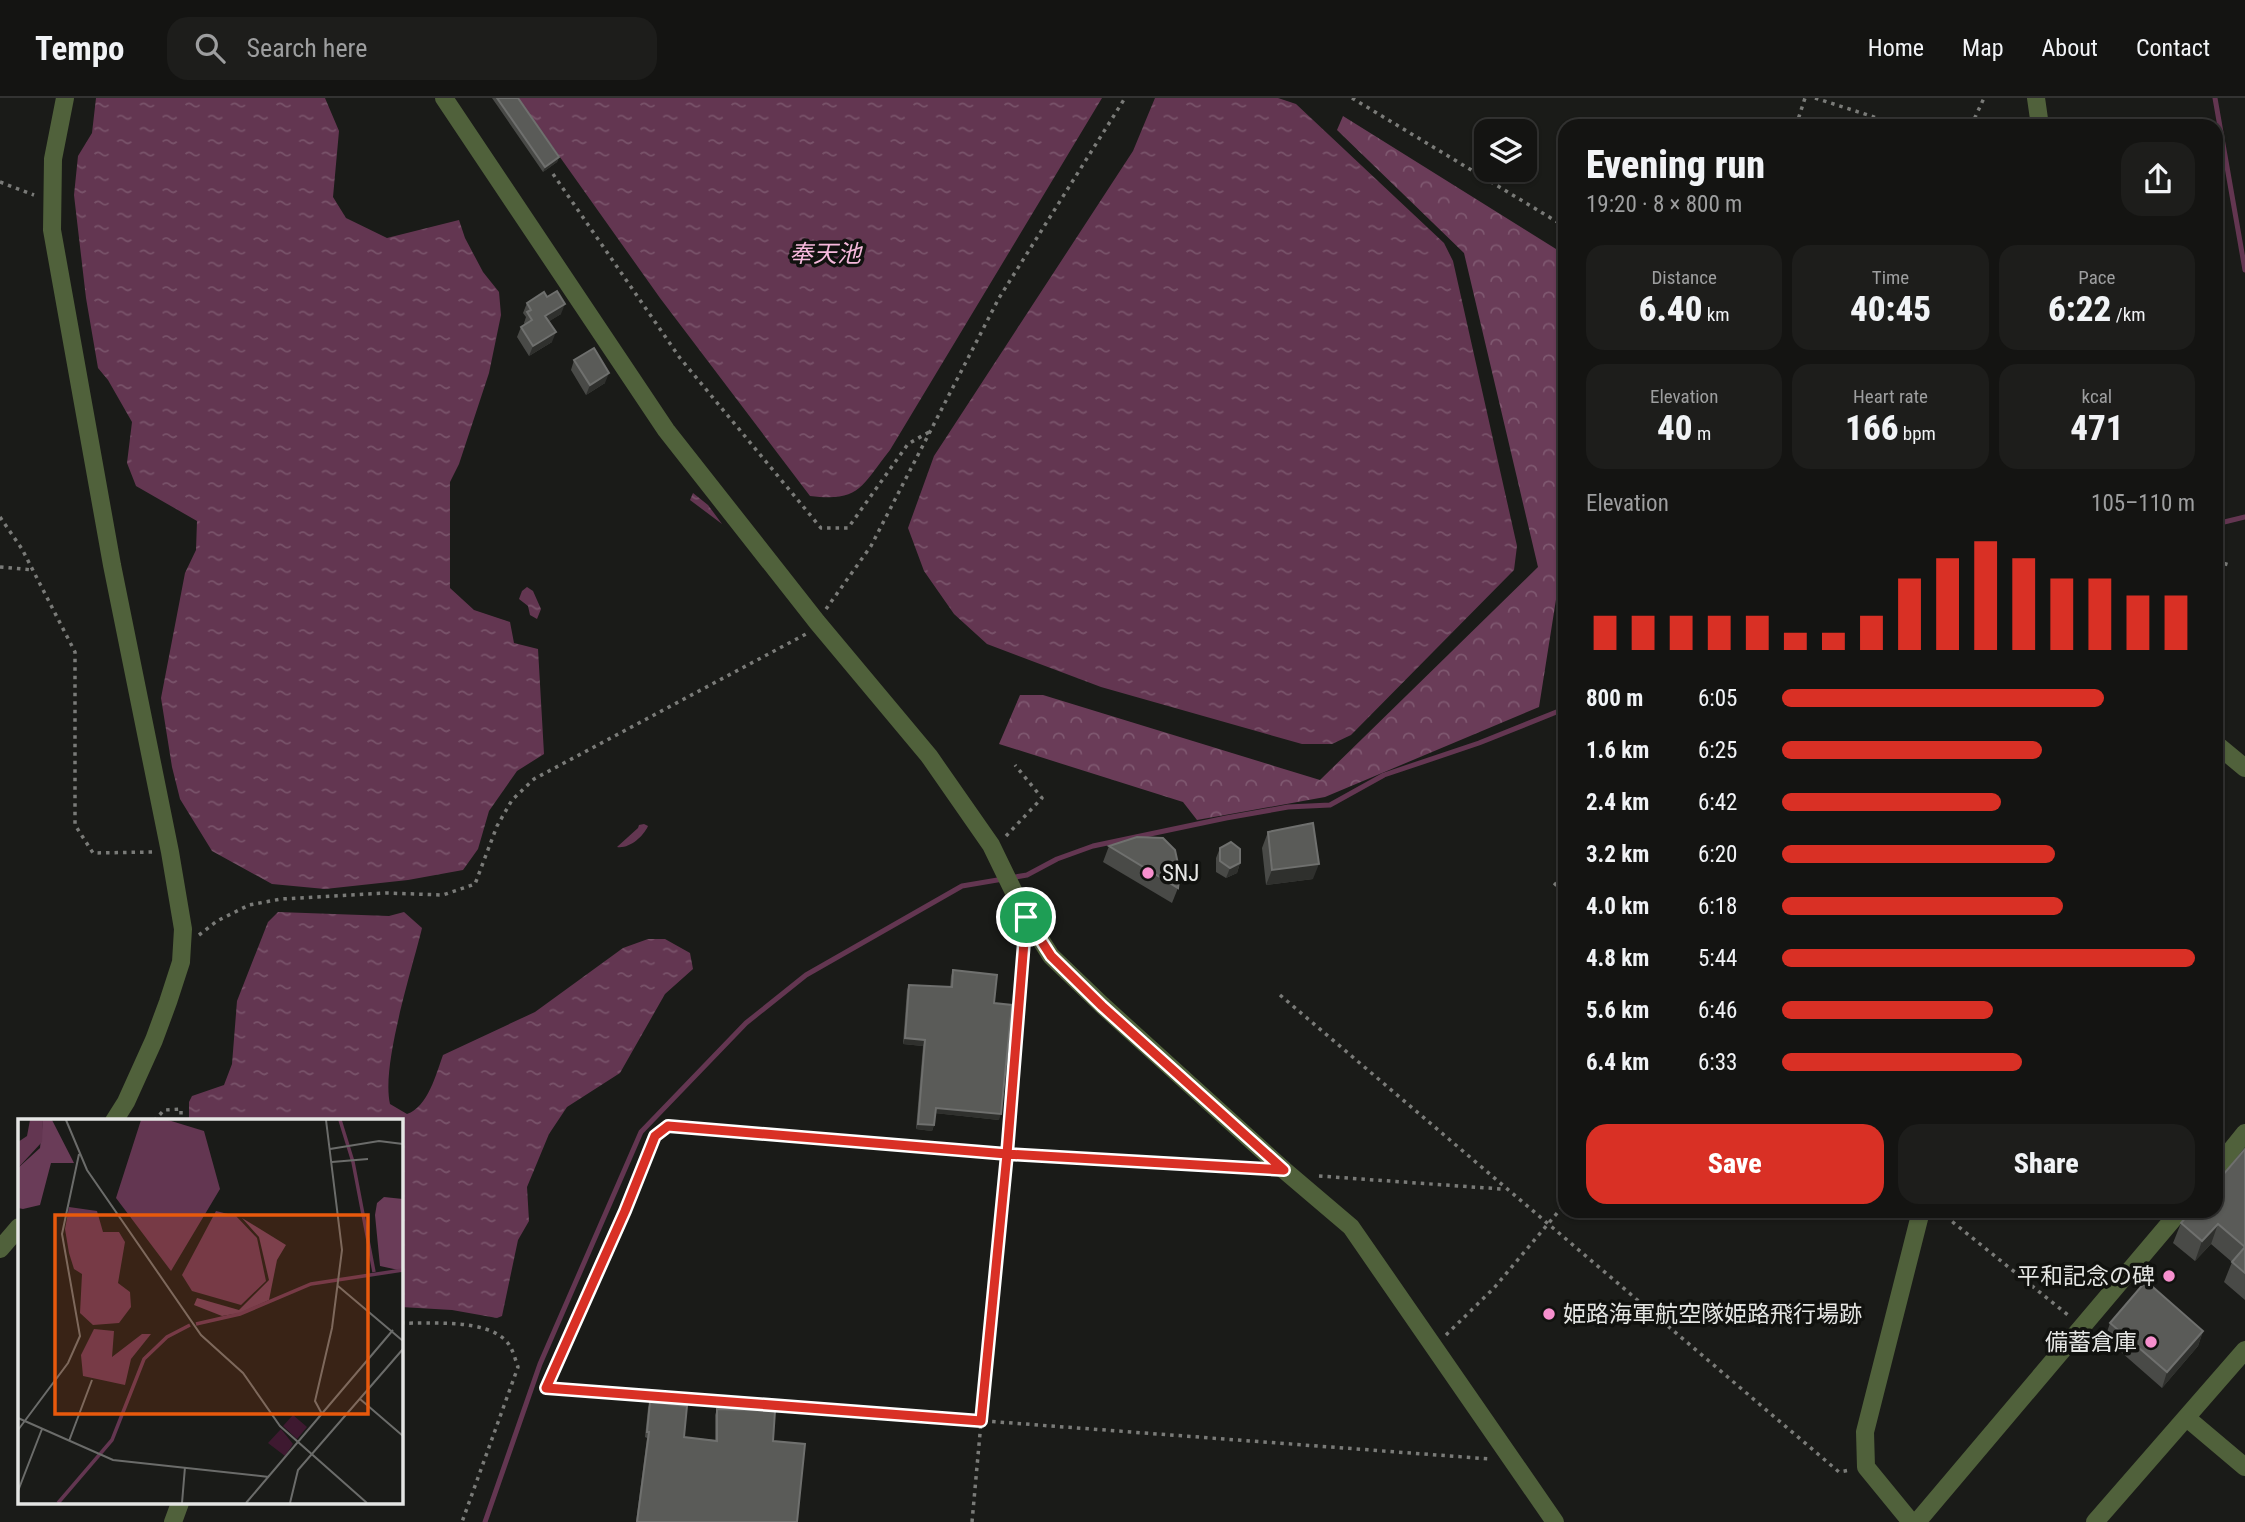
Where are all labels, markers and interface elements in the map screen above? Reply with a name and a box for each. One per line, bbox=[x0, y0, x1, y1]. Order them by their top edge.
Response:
search box bbox=[167, 17, 657, 80]
text: Tempo bbox=[35, 29, 125, 68]
icon: search bbox=[191, 29, 229, 67]
text: Search here bbox=[247, 33, 367, 63]
text: Home bbox=[1868, 34, 1924, 62]
text: Map bbox=[1962, 34, 2004, 62]
text: About bbox=[2042, 34, 2098, 62]
text: Contact bbox=[2136, 34, 2210, 62]
map controls bbox=[1474, 119, 1537, 182]
button: layers bbox=[1474, 119, 1537, 182]
button: share bbox=[2121, 142, 2195, 216]
text: Evening run bbox=[1586, 143, 1765, 187]
text: 19:20 · 8 × 800 m bbox=[1586, 191, 1742, 218]
water label: 奉天池 bbox=[789, 240, 863, 268]
text: Distance bbox=[1651, 266, 1717, 289]
text: Time bbox=[1872, 266, 1909, 289]
text: Pace bbox=[2078, 266, 2115, 289]
text: 6.40 bbox=[1639, 289, 1702, 330]
text: 40:45 bbox=[1850, 289, 1931, 330]
text: 6:22 bbox=[2048, 289, 2111, 330]
text: km bbox=[1702, 303, 1730, 326]
text: /km bbox=[2111, 303, 2146, 326]
text: Elevation bbox=[1650, 385, 1718, 408]
text: Heart rate bbox=[1853, 385, 1928, 408]
text: kcal bbox=[2082, 385, 2112, 408]
text: 40 bbox=[1657, 408, 1693, 449]
text: 166 bbox=[1845, 408, 1898, 449]
text: 471 bbox=[2070, 408, 2124, 449]
text: m bbox=[1693, 422, 1711, 445]
text: bpm bbox=[1898, 422, 1936, 445]
text: Elevation bbox=[1586, 490, 1669, 517]
text: 105–110 m bbox=[2091, 490, 2195, 517]
text: 800 m bbox=[1586, 685, 1643, 712]
text: 6:05 bbox=[1698, 685, 1737, 712]
text: 1.6 km bbox=[1586, 737, 1649, 764]
text: 6:25 bbox=[1698, 737, 1737, 764]
text: 2.4 km bbox=[1586, 789, 1649, 816]
text: 6:42 bbox=[1698, 789, 1737, 816]
text: 3.2 km bbox=[1586, 841, 1649, 868]
text: 6:20 bbox=[1698, 841, 1737, 868]
place label: SNJ bbox=[1162, 860, 1199, 887]
marker: SNJ bbox=[1140, 865, 1156, 881]
pin bbox=[996, 887, 1056, 947]
text: 4.0 km bbox=[1586, 893, 1649, 920]
text: 6:18 bbox=[1698, 893, 1737, 920]
icon: arrive bbox=[1007, 898, 1045, 936]
text: 4.8 km bbox=[1586, 945, 1649, 972]
text: 5:44 bbox=[1698, 945, 1737, 972]
text: 5.6 km bbox=[1586, 997, 1649, 1024]
text: 6:46 bbox=[1698, 997, 1737, 1024]
text: 6.4 km bbox=[1586, 1049, 1649, 1076]
text: 6:33 bbox=[1698, 1049, 1737, 1076]
inset map bbox=[18, 1119, 402, 1504]
button: Save bbox=[1586, 1124, 1884, 1204]
button: Share bbox=[1898, 1124, 2195, 1204]
place label: 平和記念の碑 bbox=[2017, 1263, 2155, 1290]
marker: 平和記念の碑 bbox=[2161, 1268, 2177, 1284]
place label: 姫路海軍航空隊姫路飛行場跡 bbox=[1563, 1301, 1862, 1328]
marker: 姫路海軍航空隊姫路飛行場跡 bbox=[1541, 1306, 1557, 1322]
place label: 備蓄倉庫 bbox=[2045, 1329, 2137, 1356]
marker: 備蓄倉庫 bbox=[2143, 1334, 2159, 1350]

